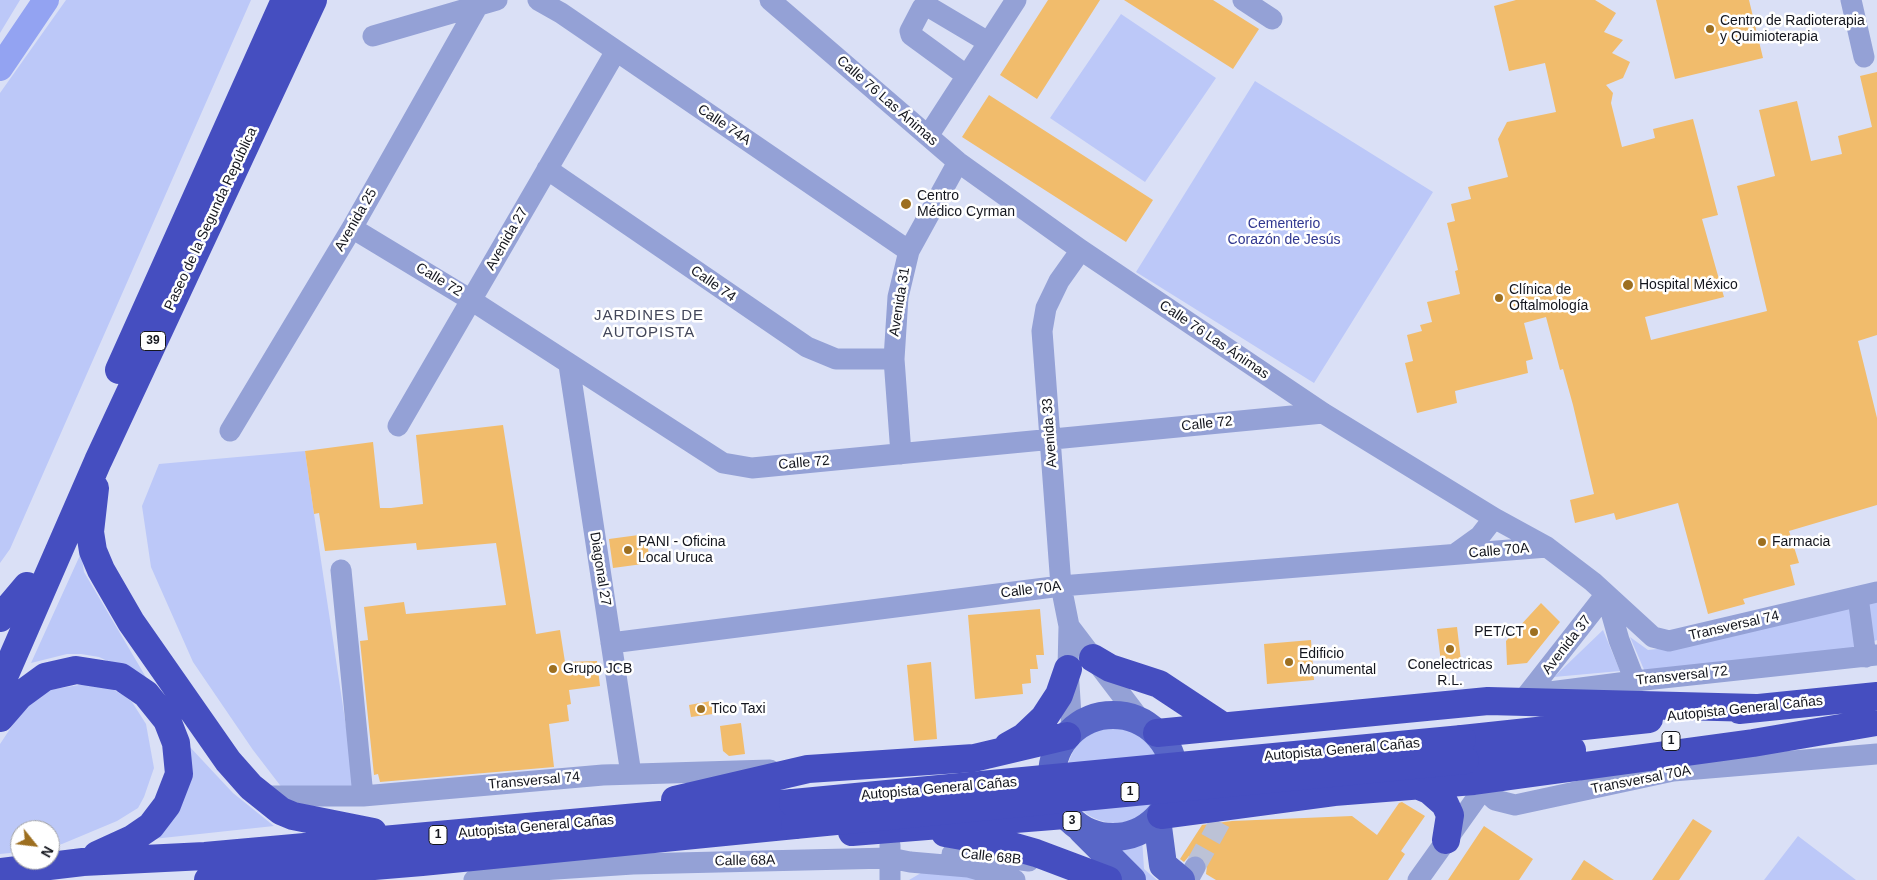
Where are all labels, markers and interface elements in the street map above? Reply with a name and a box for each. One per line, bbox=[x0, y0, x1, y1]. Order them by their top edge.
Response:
place label: Centro de Radioterapia y Quimioterapia bbox=[1720, 13, 1865, 46]
marker: Centro de Radioterapia y Quimioterapia bbox=[1704, 23, 1716, 35]
street label: Calle 76 Las Ánimas bbox=[833, 53, 941, 149]
street label: Calle 74A bbox=[694, 101, 754, 149]
street label: Paseo de la Segunda República bbox=[161, 125, 261, 313]
street label: Avenida 25 bbox=[331, 186, 381, 254]
place label: Centro Médico Cyrman bbox=[917, 188, 1015, 220]
marker: Centro Médico Cyrman bbox=[899, 197, 913, 211]
street label: Avenida 27 bbox=[482, 205, 532, 273]
park label: Cementerio Corazón de Jesús bbox=[1228, 216, 1340, 248]
street label: Calle 72 bbox=[413, 260, 465, 300]
street label: Calle 74 bbox=[687, 262, 739, 306]
street label: Avenida 31 bbox=[886, 266, 914, 338]
place label: Hospital México bbox=[1639, 277, 1738, 293]
marker: Hospital México bbox=[1621, 278, 1635, 292]
place label: Clínica de Oftalmología bbox=[1509, 282, 1588, 314]
marker: Clínica de Oftalmología bbox=[1493, 292, 1505, 304]
street label: Calle 76 Las Ánimas bbox=[1156, 297, 1272, 383]
district label: JARDINES DE AUTOPISTA bbox=[593, 307, 705, 342]
road number: 39 bbox=[140, 332, 166, 351]
street label: Avenida 33 bbox=[1039, 398, 1061, 468]
street label: Calle 72 bbox=[1181, 413, 1233, 435]
street label: Calle 72 bbox=[778, 452, 830, 474]
street label: Diagonal 27 bbox=[586, 531, 614, 607]
place label: PANI - Oficina Local Uruca bbox=[638, 534, 726, 566]
place label: Farmacia bbox=[1772, 534, 1830, 550]
marker: Farmacia bbox=[1756, 536, 1768, 548]
street label: Calle 70A bbox=[1468, 540, 1530, 562]
marker: PANI - Oficina Local Uruca bbox=[622, 544, 634, 556]
street label: Calle 70A bbox=[1000, 578, 1062, 602]
street label: Transversal 74 bbox=[1687, 607, 1781, 645]
street label: Avenida 37 bbox=[1539, 612, 1595, 678]
place label: PET/CT bbox=[1474, 624, 1524, 640]
marker: PET/CT bbox=[1528, 626, 1540, 638]
marker: Conelectricas R.L. bbox=[1444, 643, 1456, 655]
place label: Edificio Monumental bbox=[1299, 646, 1376, 679]
marker: Edificio Monumental bbox=[1283, 656, 1295, 668]
place label: Conelectricas R.L. bbox=[1408, 657, 1492, 690]
place label: Grupo JCB bbox=[563, 661, 632, 677]
marker: Grupo JCB bbox=[547, 663, 559, 675]
street label: Transversal 72 bbox=[1635, 663, 1729, 689]
street label: Autopista General Cañas bbox=[1666, 692, 1824, 726]
place label: Tico Taxi bbox=[711, 701, 766, 717]
marker: Tico Taxi bbox=[695, 703, 707, 715]
road number: 1 bbox=[1662, 731, 1680, 750]
street label: Autopista General Cañas bbox=[1263, 735, 1421, 765]
street label: Transversal 70A bbox=[1590, 762, 1692, 798]
street label: Transversal 74 bbox=[487, 769, 581, 793]
street label: Autopista General Cañas bbox=[860, 774, 1018, 804]
road number: 1 bbox=[1121, 782, 1139, 802]
road number: 3 bbox=[1063, 811, 1081, 830]
street label: Autopista General Cañas bbox=[457, 812, 615, 842]
north arrow bbox=[10, 820, 60, 870]
road number: 1 bbox=[429, 826, 447, 844]
text: N bbox=[38, 843, 57, 860]
street label: Calle 68B bbox=[960, 845, 1022, 869]
street label: Calle 68A bbox=[715, 852, 775, 870]

